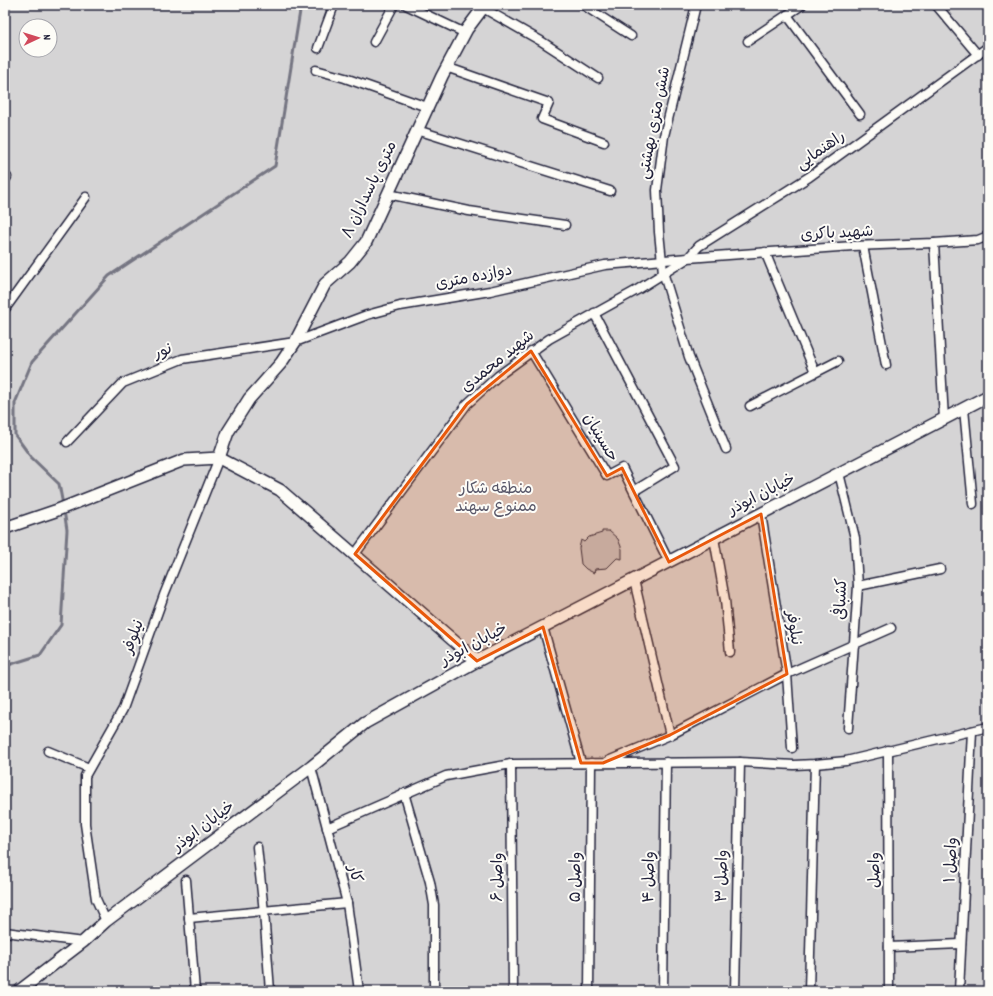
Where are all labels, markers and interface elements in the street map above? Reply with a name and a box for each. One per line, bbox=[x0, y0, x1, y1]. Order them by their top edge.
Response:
north arrow bbox=[18, 18, 58, 58]
text: N bbox=[38, 34, 54, 41]
street label: شش متری بهشتی bbox=[633, 65, 677, 181]
street label: راهنمایی bbox=[792, 126, 850, 176]
street label: ۸ متری پاسداران bbox=[336, 137, 404, 243]
street label: شهید باکری bbox=[800, 221, 874, 247]
street label: دوازده متری bbox=[434, 259, 514, 297]
street label: شهید محمدی bbox=[456, 325, 540, 399]
street label: نور bbox=[149, 338, 176, 366]
street label: حسینیان bbox=[576, 409, 624, 467]
street label: خیابان ابوذر bbox=[723, 468, 800, 523]
park label: منطقه شکار ممنوع سهند bbox=[455, 478, 537, 519]
street label: کشبافی bbox=[830, 578, 854, 620]
street label: نیلوفر bbox=[779, 607, 807, 647]
street label: نیلوفر bbox=[117, 617, 151, 659]
street label: خیابان ابوذر bbox=[435, 618, 512, 673]
street label: خیابان ابوذر bbox=[166, 796, 240, 859]
street label: واصل ۱ bbox=[939, 837, 965, 883]
street label: واصل ۳ bbox=[711, 849, 735, 903]
street label: واصل ۴ bbox=[638, 851, 662, 903]
street label: واصل ۶ bbox=[487, 852, 510, 902]
street label: واصل ۵ bbox=[565, 852, 588, 902]
street label: واصل bbox=[864, 852, 887, 888]
street label: کار bbox=[340, 861, 367, 885]

